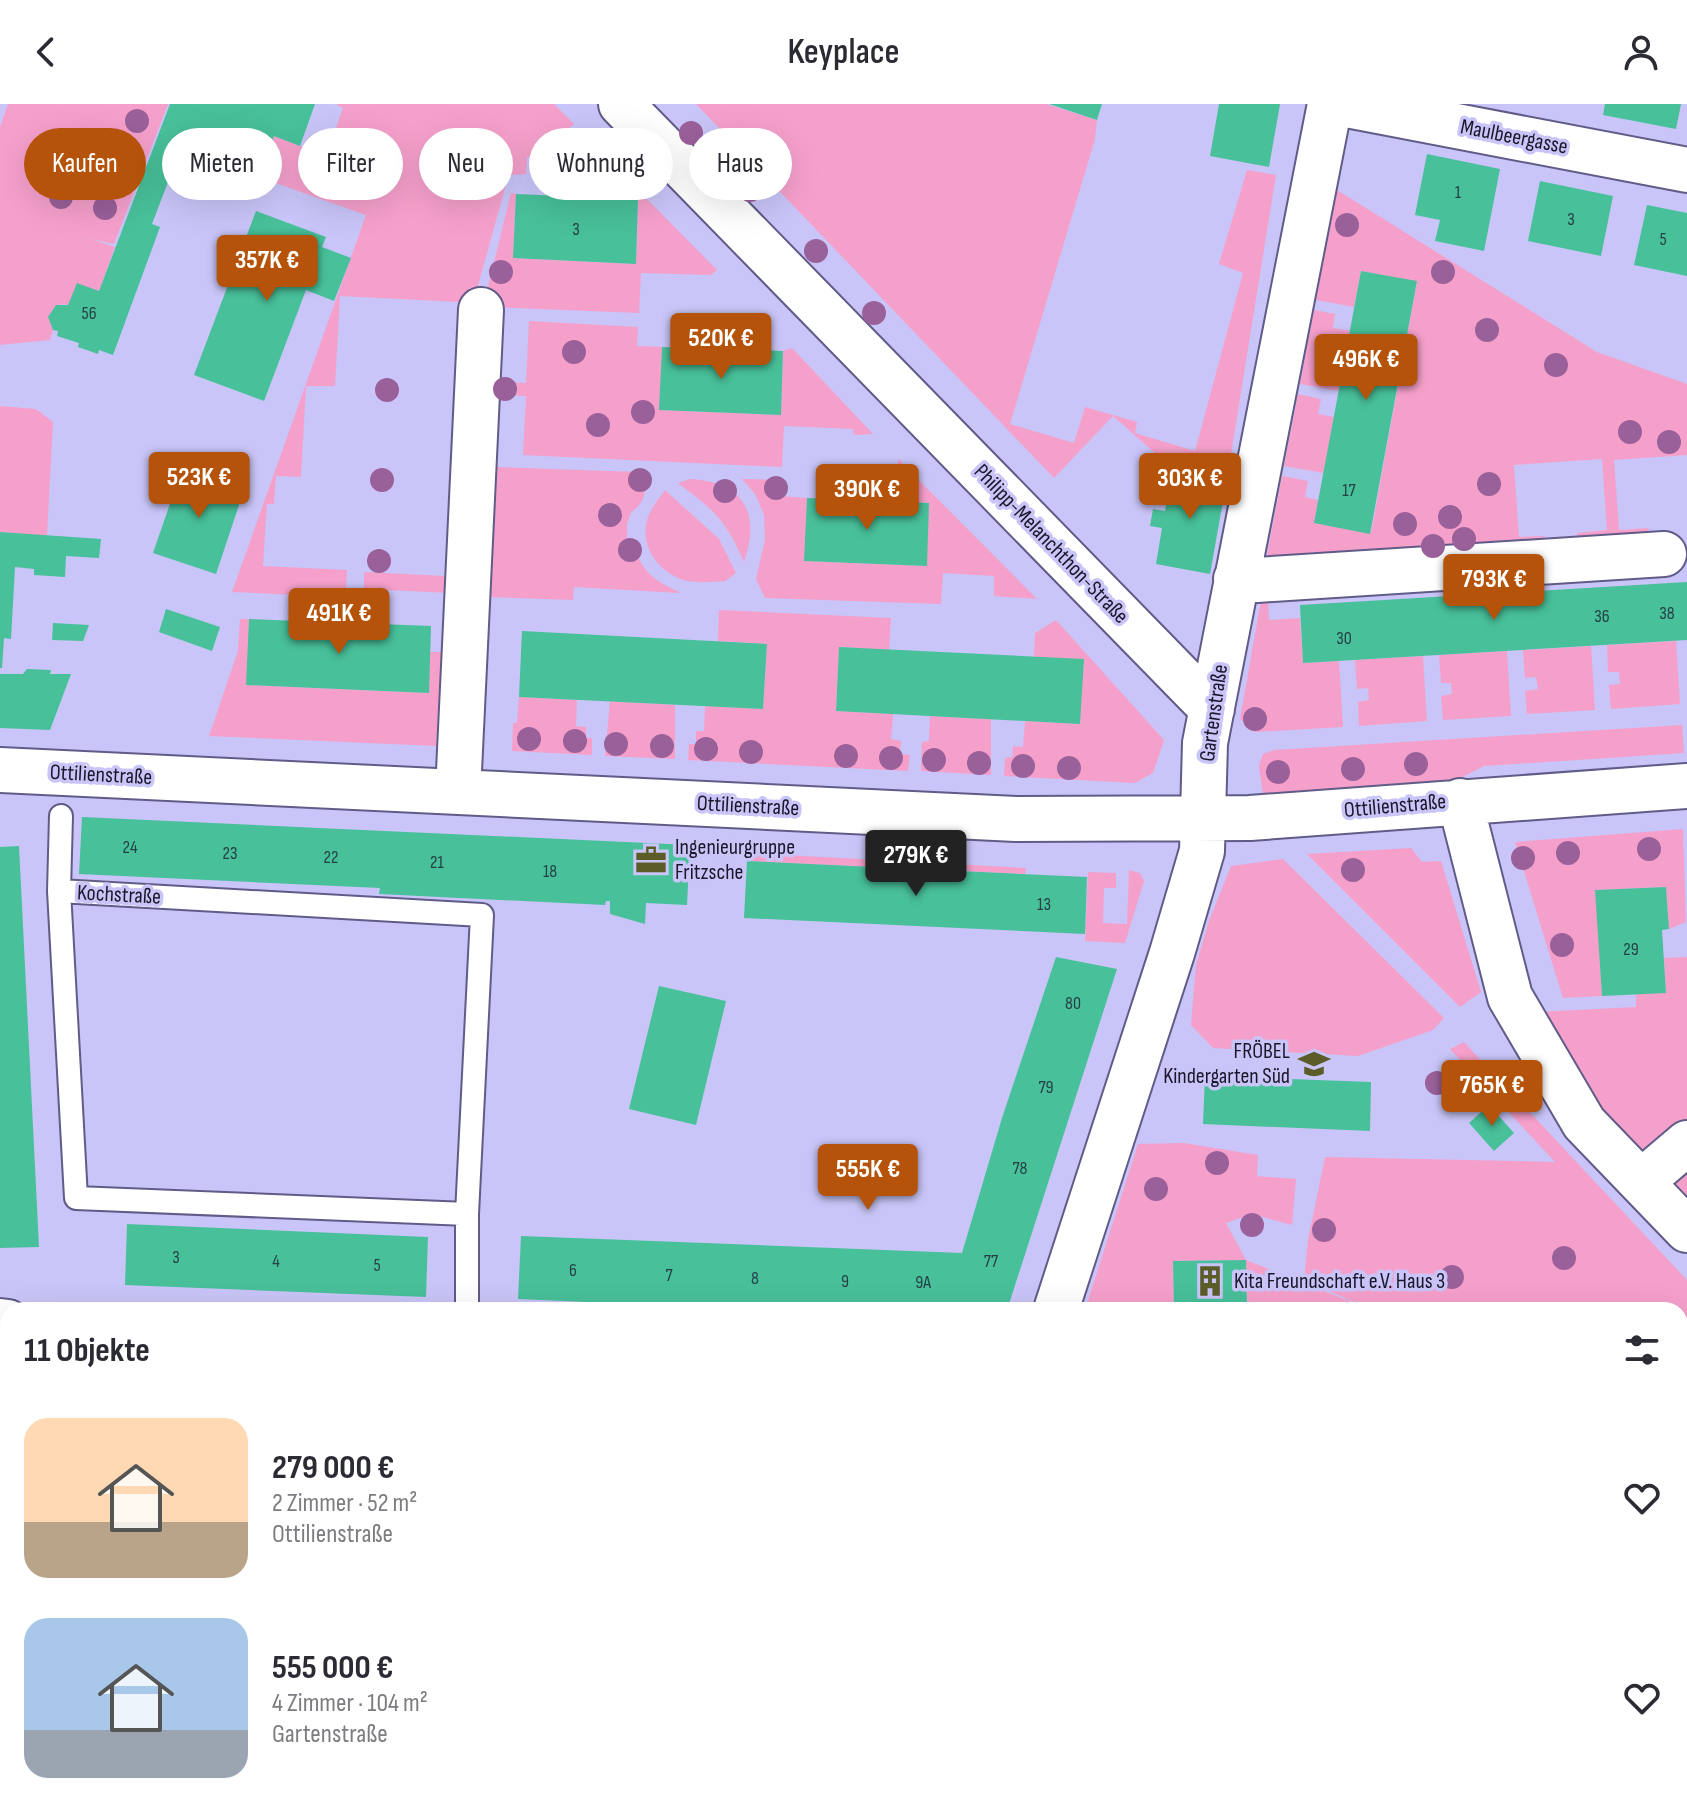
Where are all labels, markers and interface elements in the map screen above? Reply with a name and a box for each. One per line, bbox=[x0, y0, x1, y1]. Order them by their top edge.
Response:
icon: back bbox=[24, 30, 68, 74]
icon: person bbox=[1619, 30, 1663, 74]
text: Keyplace bbox=[787, 31, 900, 74]
street label: Maulbeergasse bbox=[1458, 113, 1570, 161]
chip: Kaufen bbox=[24, 128, 146, 200]
chip: Mieten bbox=[162, 128, 282, 200]
chip: Filter bbox=[298, 128, 403, 200]
chip: Neu bbox=[419, 128, 513, 200]
chip: Wohnung bbox=[529, 128, 673, 200]
chip: Haus bbox=[689, 128, 792, 200]
house number: 1 bbox=[1455, 182, 1462, 203]
house number: 3 bbox=[1567, 209, 1575, 230]
house number: 3 bbox=[572, 219, 580, 240]
house number: 5 bbox=[1659, 229, 1667, 250]
pin: 357K € bbox=[202, 235, 332, 303]
text: 357K € bbox=[235, 245, 299, 276]
house number: 56 bbox=[81, 303, 97, 324]
pin: 520K € bbox=[656, 313, 786, 381]
text: 520K € bbox=[688, 323, 754, 354]
pin: 496K € bbox=[1301, 334, 1431, 402]
text: 496K € bbox=[1333, 344, 1399, 375]
pin: 523K € bbox=[134, 452, 264, 520]
pin: 303K € bbox=[1125, 453, 1255, 521]
street label: Philipp-Melanchthon-Straße bbox=[968, 459, 1134, 629]
text: 523K € bbox=[167, 462, 231, 493]
text: 303K € bbox=[1157, 463, 1223, 494]
pin: 390K € bbox=[802, 464, 932, 532]
text: 390K € bbox=[834, 474, 900, 505]
house number: 17 bbox=[1342, 480, 1357, 501]
pin: 793K € bbox=[1429, 554, 1559, 622]
text: 793K € bbox=[1461, 564, 1527, 595]
pin: 491K € bbox=[274, 588, 404, 656]
text: 491K € bbox=[306, 598, 372, 629]
house number: 38 bbox=[1659, 603, 1675, 624]
house number: 36 bbox=[1594, 606, 1610, 627]
house number: 30 bbox=[1336, 628, 1352, 649]
street label: Gartenstraße bbox=[1194, 663, 1234, 763]
street label: Ottilienstraße bbox=[49, 759, 153, 791]
street label: Ottilienstraße bbox=[1343, 788, 1447, 824]
street label: Ottilienstraße bbox=[696, 790, 800, 822]
pin: 279K € bbox=[851, 830, 981, 898]
place label: Ingenieurgruppe Fritzsche bbox=[675, 834, 795, 886]
house number: 24 bbox=[123, 837, 138, 858]
text: 279K € bbox=[883, 840, 949, 871]
house number: 23 bbox=[223, 843, 238, 864]
office icon: Ingenieurgruppe Fritzsche bbox=[634, 843, 668, 877]
house number: 22 bbox=[324, 847, 338, 868]
house number: 21 bbox=[430, 852, 445, 873]
house number: 18 bbox=[543, 861, 557, 882]
street label: Kochstraße bbox=[76, 879, 162, 911]
house number: 13 bbox=[1037, 894, 1051, 915]
house number: 29 bbox=[1623, 939, 1639, 960]
house number: 80 bbox=[1065, 993, 1081, 1014]
place label: FRÖBEL Kindergarten Süd bbox=[1163, 1038, 1290, 1090]
school or university icon: FRÖBEL Kindergarten Süd bbox=[1297, 1047, 1331, 1081]
pin: 765K € bbox=[1427, 1060, 1557, 1128]
text: 765K € bbox=[1459, 1070, 1525, 1101]
house number: 79 bbox=[1038, 1077, 1054, 1098]
pin: 555K € bbox=[803, 1144, 933, 1212]
text: 555K € bbox=[836, 1154, 900, 1185]
house number: 78 bbox=[1012, 1158, 1028, 1179]
house number: 3 bbox=[172, 1247, 180, 1268]
house number: 4 bbox=[272, 1251, 280, 1272]
house number: 77 bbox=[984, 1251, 999, 1272]
house number: 5 bbox=[373, 1255, 381, 1276]
house number: 6 bbox=[569, 1260, 577, 1281]
building icon: Kita Freundschaft e.V. Haus 3 bbox=[1193, 1264, 1227, 1298]
house number: 7 bbox=[665, 1265, 673, 1286]
house number: 8 bbox=[751, 1268, 759, 1289]
place label: Kita Freundschaft e.V. Haus 3 bbox=[1234, 1268, 1445, 1295]
house number: 9 bbox=[841, 1271, 849, 1292]
house number: 9A bbox=[915, 1272, 931, 1293]
icon: filters bbox=[1620, 1328, 1664, 1372]
text: 11 Objekte bbox=[24, 1330, 150, 1371]
text: 279 000 € bbox=[272, 1447, 394, 1488]
icon: home bbox=[88, 1450, 184, 1546]
icon: heart bbox=[1620, 1476, 1664, 1520]
text: 2 Zimmer · 52 m² bbox=[272, 1488, 417, 1519]
text: Ottilienstraße bbox=[272, 1519, 393, 1550]
text: 555 000 € bbox=[272, 1647, 393, 1688]
icon: home bbox=[88, 1650, 184, 1746]
icon: heart bbox=[1620, 1676, 1664, 1720]
text: 4 Zimmer · 104 m² bbox=[272, 1688, 428, 1719]
text: Gartenstraße bbox=[272, 1719, 388, 1750]

